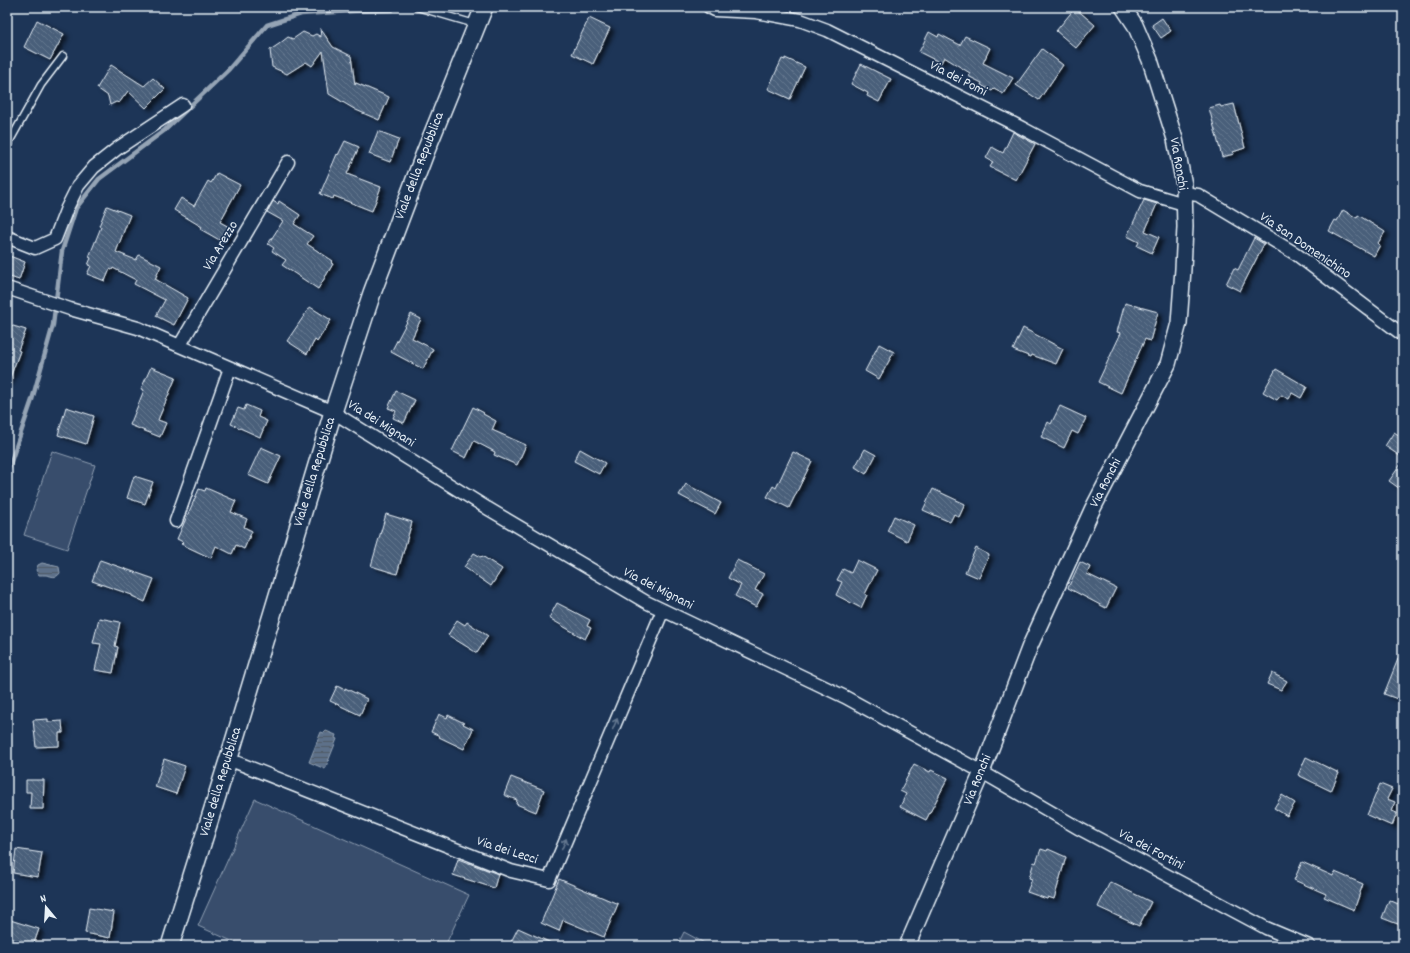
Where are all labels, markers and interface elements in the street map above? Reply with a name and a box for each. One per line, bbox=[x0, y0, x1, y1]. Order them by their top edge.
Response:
street label: Via dei Pomi bbox=[926, 56, 991, 102]
street label: Viale della Repubblica bbox=[390, 109, 450, 223]
street label: Via Ronchi bbox=[1164, 136, 1193, 192]
street label: Via San Domenichino bbox=[1255, 208, 1355, 284]
street label: Via Arezzo bbox=[198, 217, 244, 275]
street label: Via dei Mignani bbox=[343, 395, 419, 453]
street label: Viale della Repubblica bbox=[289, 414, 341, 529]
street label: Via Ronchi bbox=[1085, 454, 1127, 511]
street label: Via dei Mignani bbox=[619, 563, 697, 615]
one-way arrow bbox=[611, 719, 619, 731]
street label: Viale della Repubblica bbox=[195, 724, 247, 839]
street label: Via Ronchi bbox=[959, 751, 997, 808]
street label: Via dei Fortini bbox=[1115, 824, 1188, 876]
street label: Via dei Lecci bbox=[474, 832, 541, 870]
one-way arrow bbox=[561, 838, 568, 850]
north arrow bbox=[26, 887, 66, 927]
text: N bbox=[38, 891, 49, 908]

